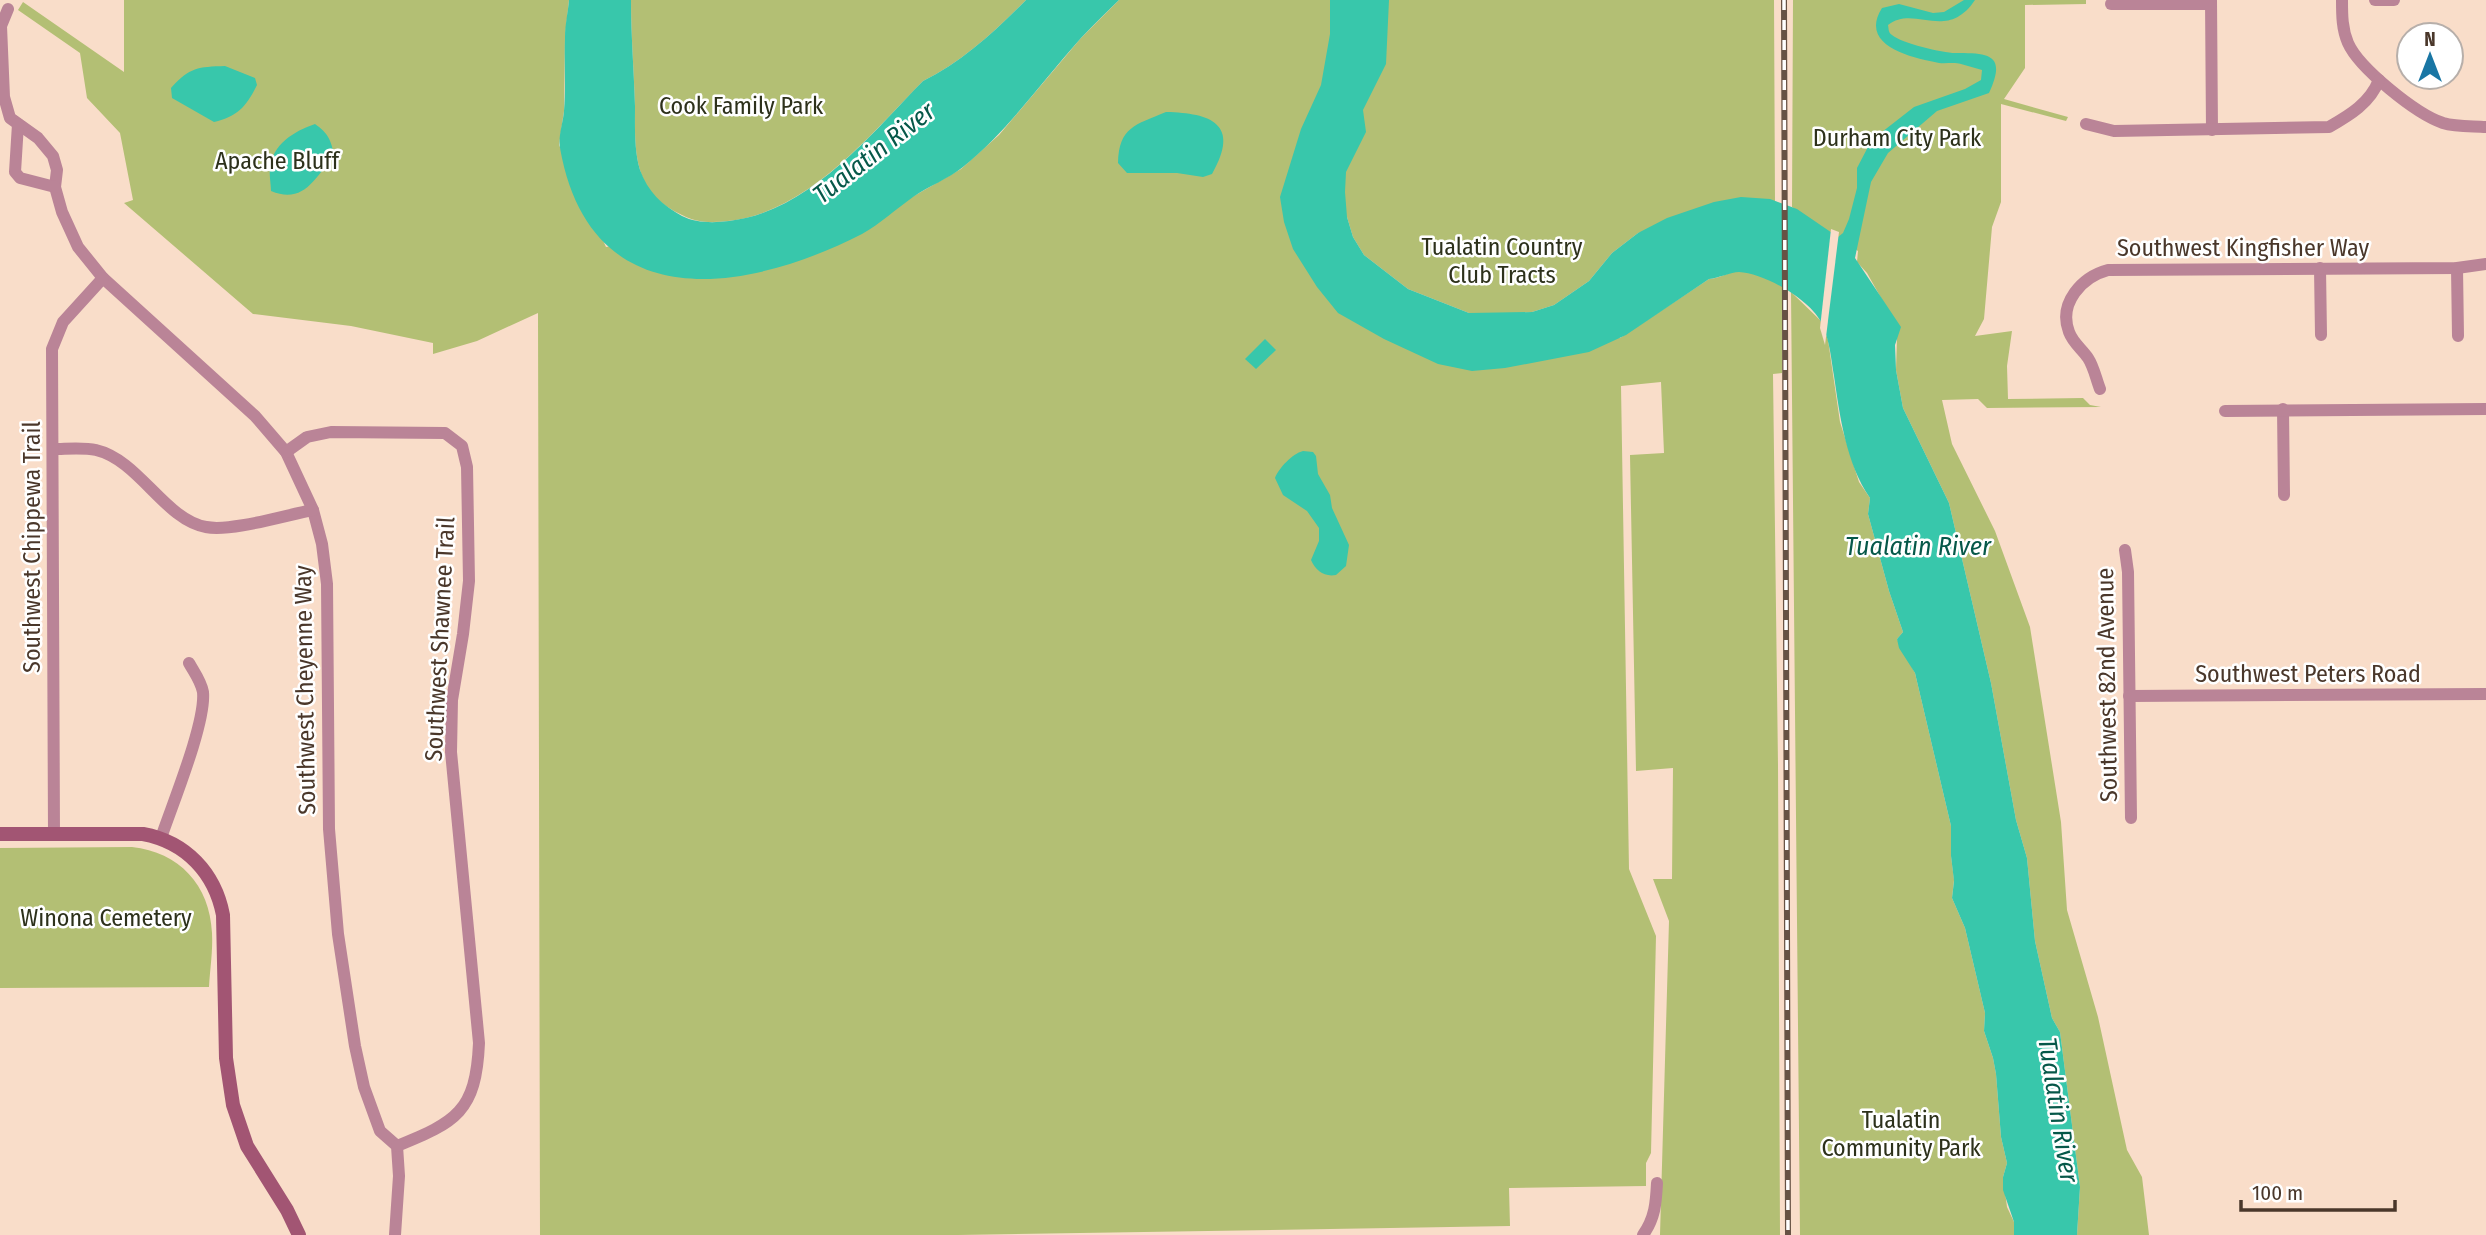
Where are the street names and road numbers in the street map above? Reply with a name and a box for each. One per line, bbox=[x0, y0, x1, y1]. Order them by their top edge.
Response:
street label: Southwest Kingfisher Way bbox=[2117, 234, 2369, 262]
street label: Southwest Chippewa Trail bbox=[18, 421, 46, 673]
street label: Southwest Shawnee Trail bbox=[420, 516, 460, 762]
street label: Southwest Cheyenne Way bbox=[289, 565, 321, 815]
street label: Southwest 82nd Avenue bbox=[2091, 567, 2123, 803]
street label: Southwest Peters Road bbox=[2195, 660, 2421, 688]

